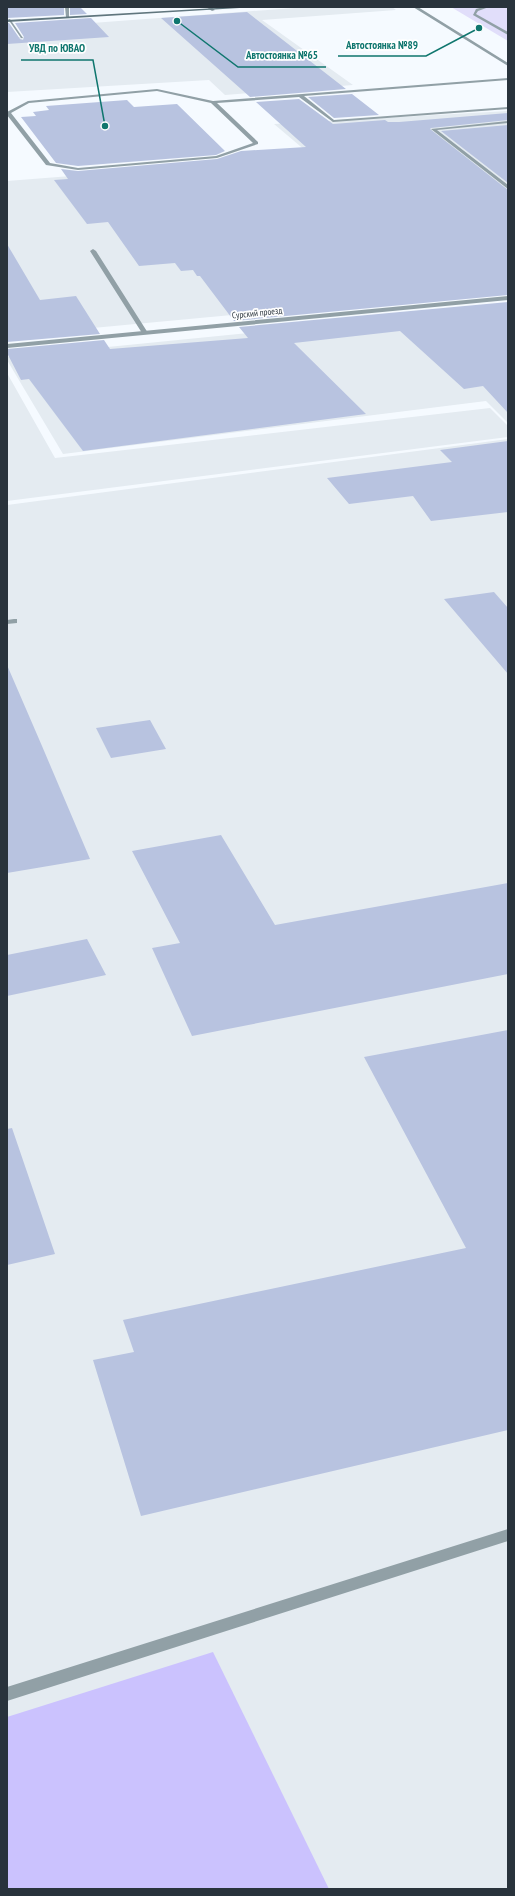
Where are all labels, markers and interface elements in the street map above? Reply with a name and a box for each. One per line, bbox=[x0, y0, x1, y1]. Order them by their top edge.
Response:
callout: Автостоянка №89 bbox=[338, 33, 426, 56]
callout: УВД по ЮВАО bbox=[21, 37, 93, 60]
text: Автостоянка №89 bbox=[345, 38, 418, 52]
text: УВД по ЮВАО bbox=[28, 41, 85, 55]
callout: Автостоянка №65 bbox=[238, 44, 326, 67]
text: Автостоянка №65 bbox=[245, 48, 318, 62]
street label: Сурский проезд bbox=[231, 304, 283, 321]

